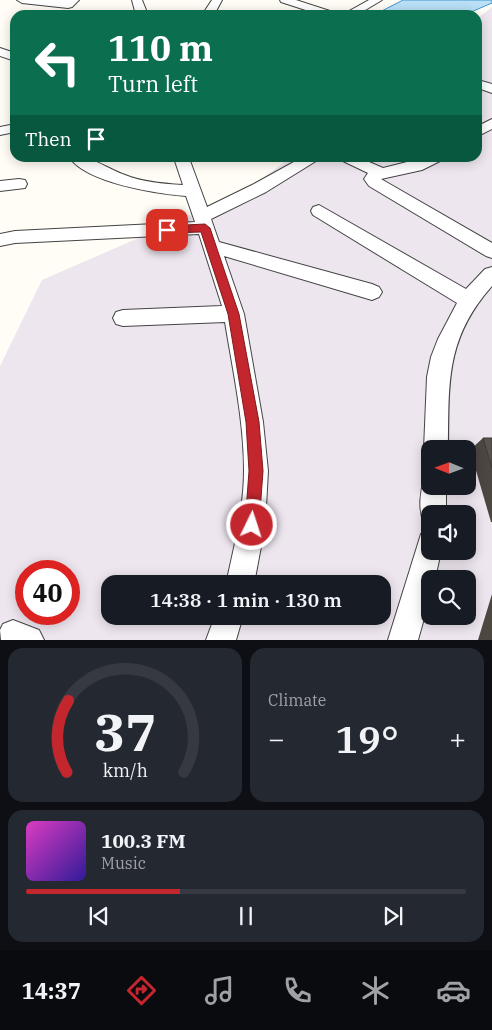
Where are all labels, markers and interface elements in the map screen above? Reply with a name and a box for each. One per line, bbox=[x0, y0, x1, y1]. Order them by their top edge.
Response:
text: 110 m bbox=[108, 25, 213, 71]
icon: left bbox=[25, 30, 90, 95]
text: Turn left bbox=[108, 69, 198, 98]
icon: arrive bbox=[82, 125, 110, 153]
text: Then bbox=[25, 127, 72, 151]
pin bbox=[146, 209, 188, 251]
icon: arrive bbox=[153, 216, 181, 244]
north arrow bbox=[421, 440, 476, 495]
map controls bbox=[421, 440, 476, 625]
position arrow bbox=[225, 498, 277, 550]
button: sound bbox=[421, 505, 476, 560]
speed limit sign: 40 bbox=[15, 560, 80, 625]
button: search bbox=[421, 570, 476, 625]
text: 14:38 · 1 min · 130 m bbox=[150, 588, 342, 612]
text: Climate bbox=[268, 690, 326, 710]
text: 37 bbox=[94, 698, 156, 765]
text: 19° bbox=[335, 714, 399, 763]
text: − bbox=[268, 720, 285, 757]
text: + bbox=[449, 720, 466, 757]
text: km/h bbox=[102, 759, 148, 782]
text: 100.3 FM bbox=[101, 829, 186, 853]
text: Music bbox=[101, 853, 146, 873]
icon: previous bbox=[85, 902, 113, 930]
icon: pause bbox=[232, 902, 260, 930]
icon: next bbox=[379, 902, 407, 930]
icon: directions bbox=[124, 973, 159, 1008]
icon: music bbox=[202, 973, 237, 1008]
icon: phone bbox=[280, 973, 315, 1008]
icon: climate bbox=[358, 973, 393, 1008]
icon: car bbox=[436, 973, 471, 1008]
text: 14:37 bbox=[21, 976, 81, 1005]

